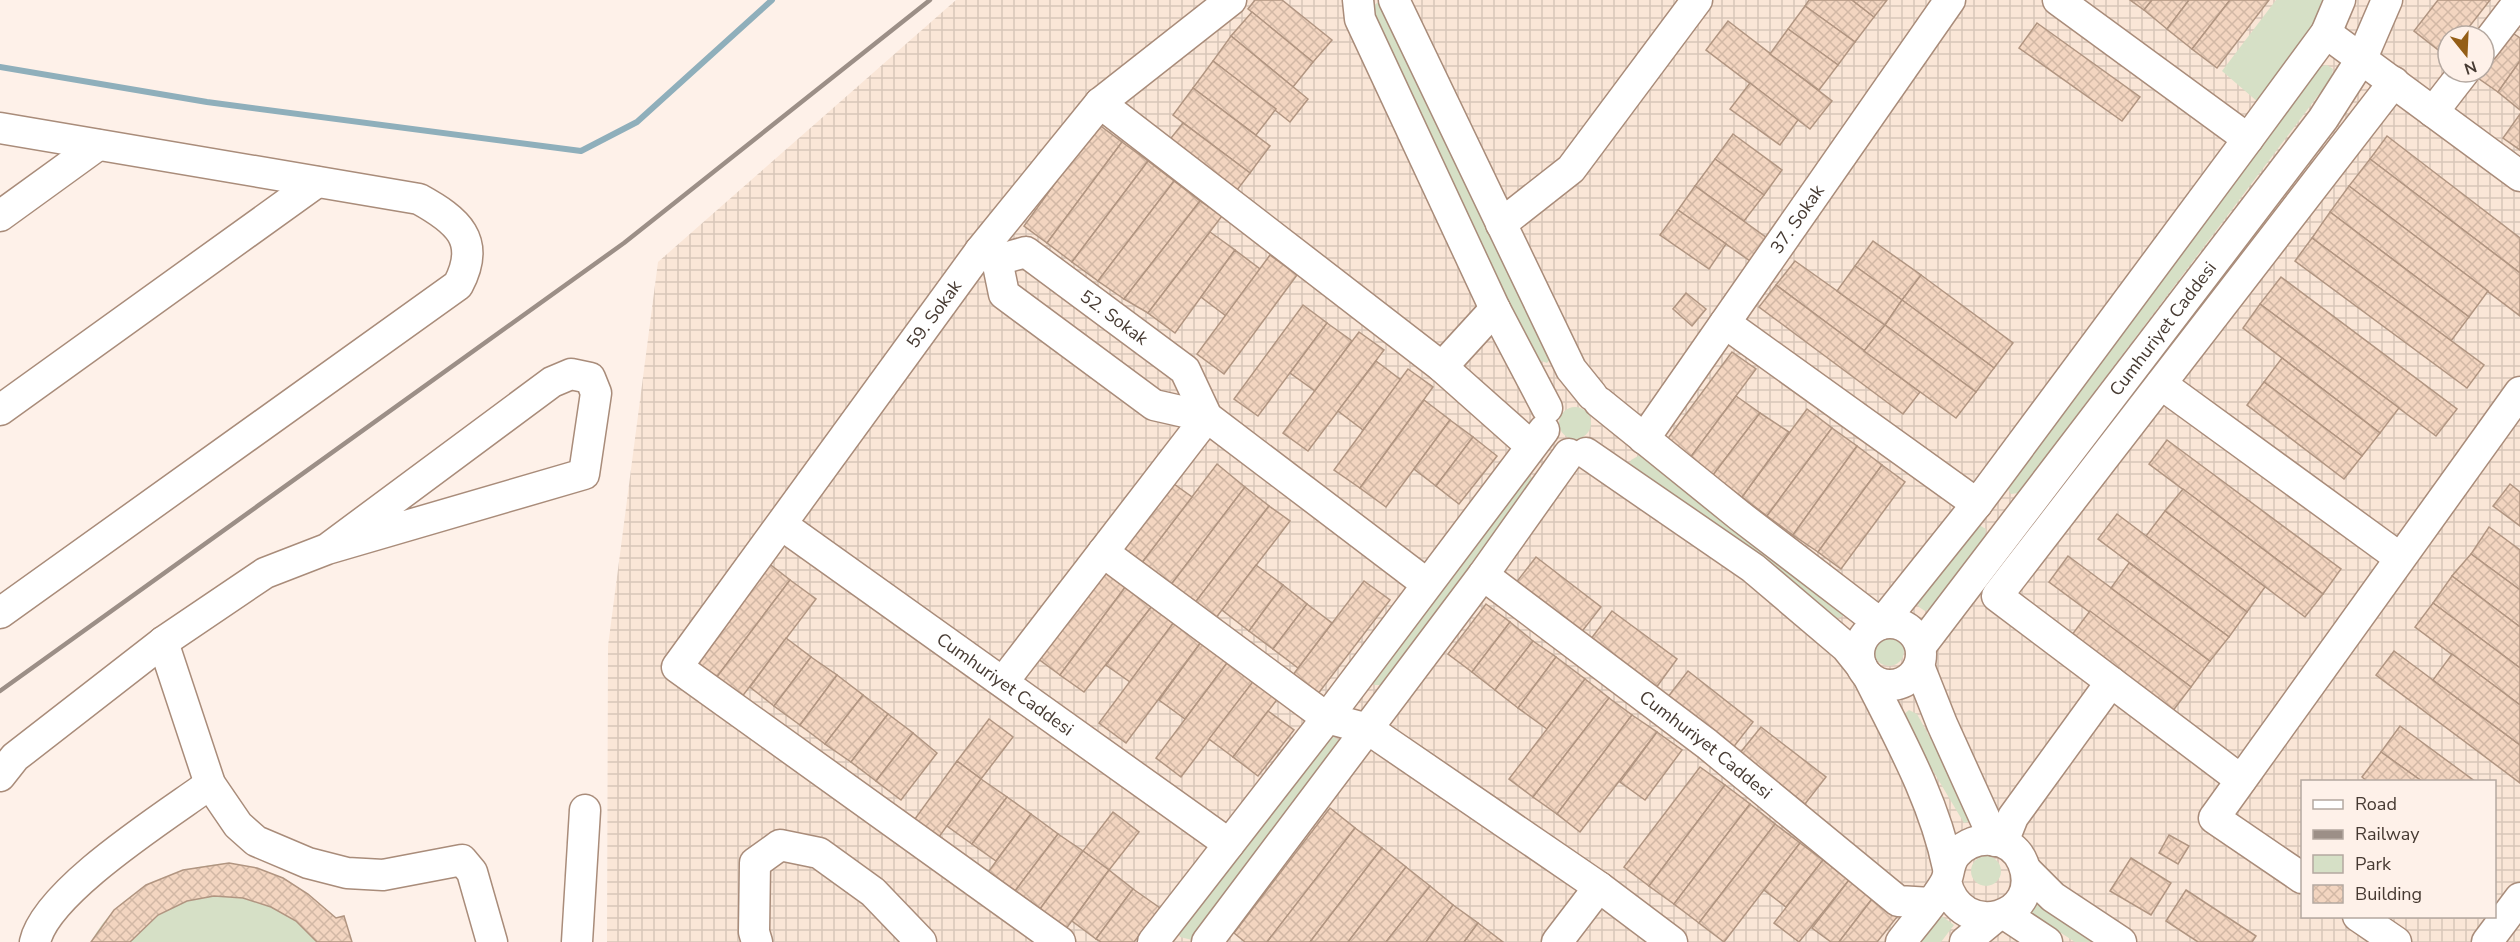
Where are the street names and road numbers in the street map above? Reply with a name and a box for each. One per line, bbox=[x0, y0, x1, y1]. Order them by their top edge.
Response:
street label: 37. Sokak bbox=[1765, 179, 1830, 258]
street label: Cumhuriyet Caddesi bbox=[2104, 257, 2222, 401]
street label: 59. Sokak bbox=[901, 274, 968, 353]
street label: 52. Sokak bbox=[1075, 284, 1154, 351]
street label: Cumhuriyet Caddesi bbox=[932, 627, 1078, 741]
street label: Cumhuriyet Caddesi bbox=[1634, 685, 1777, 805]

